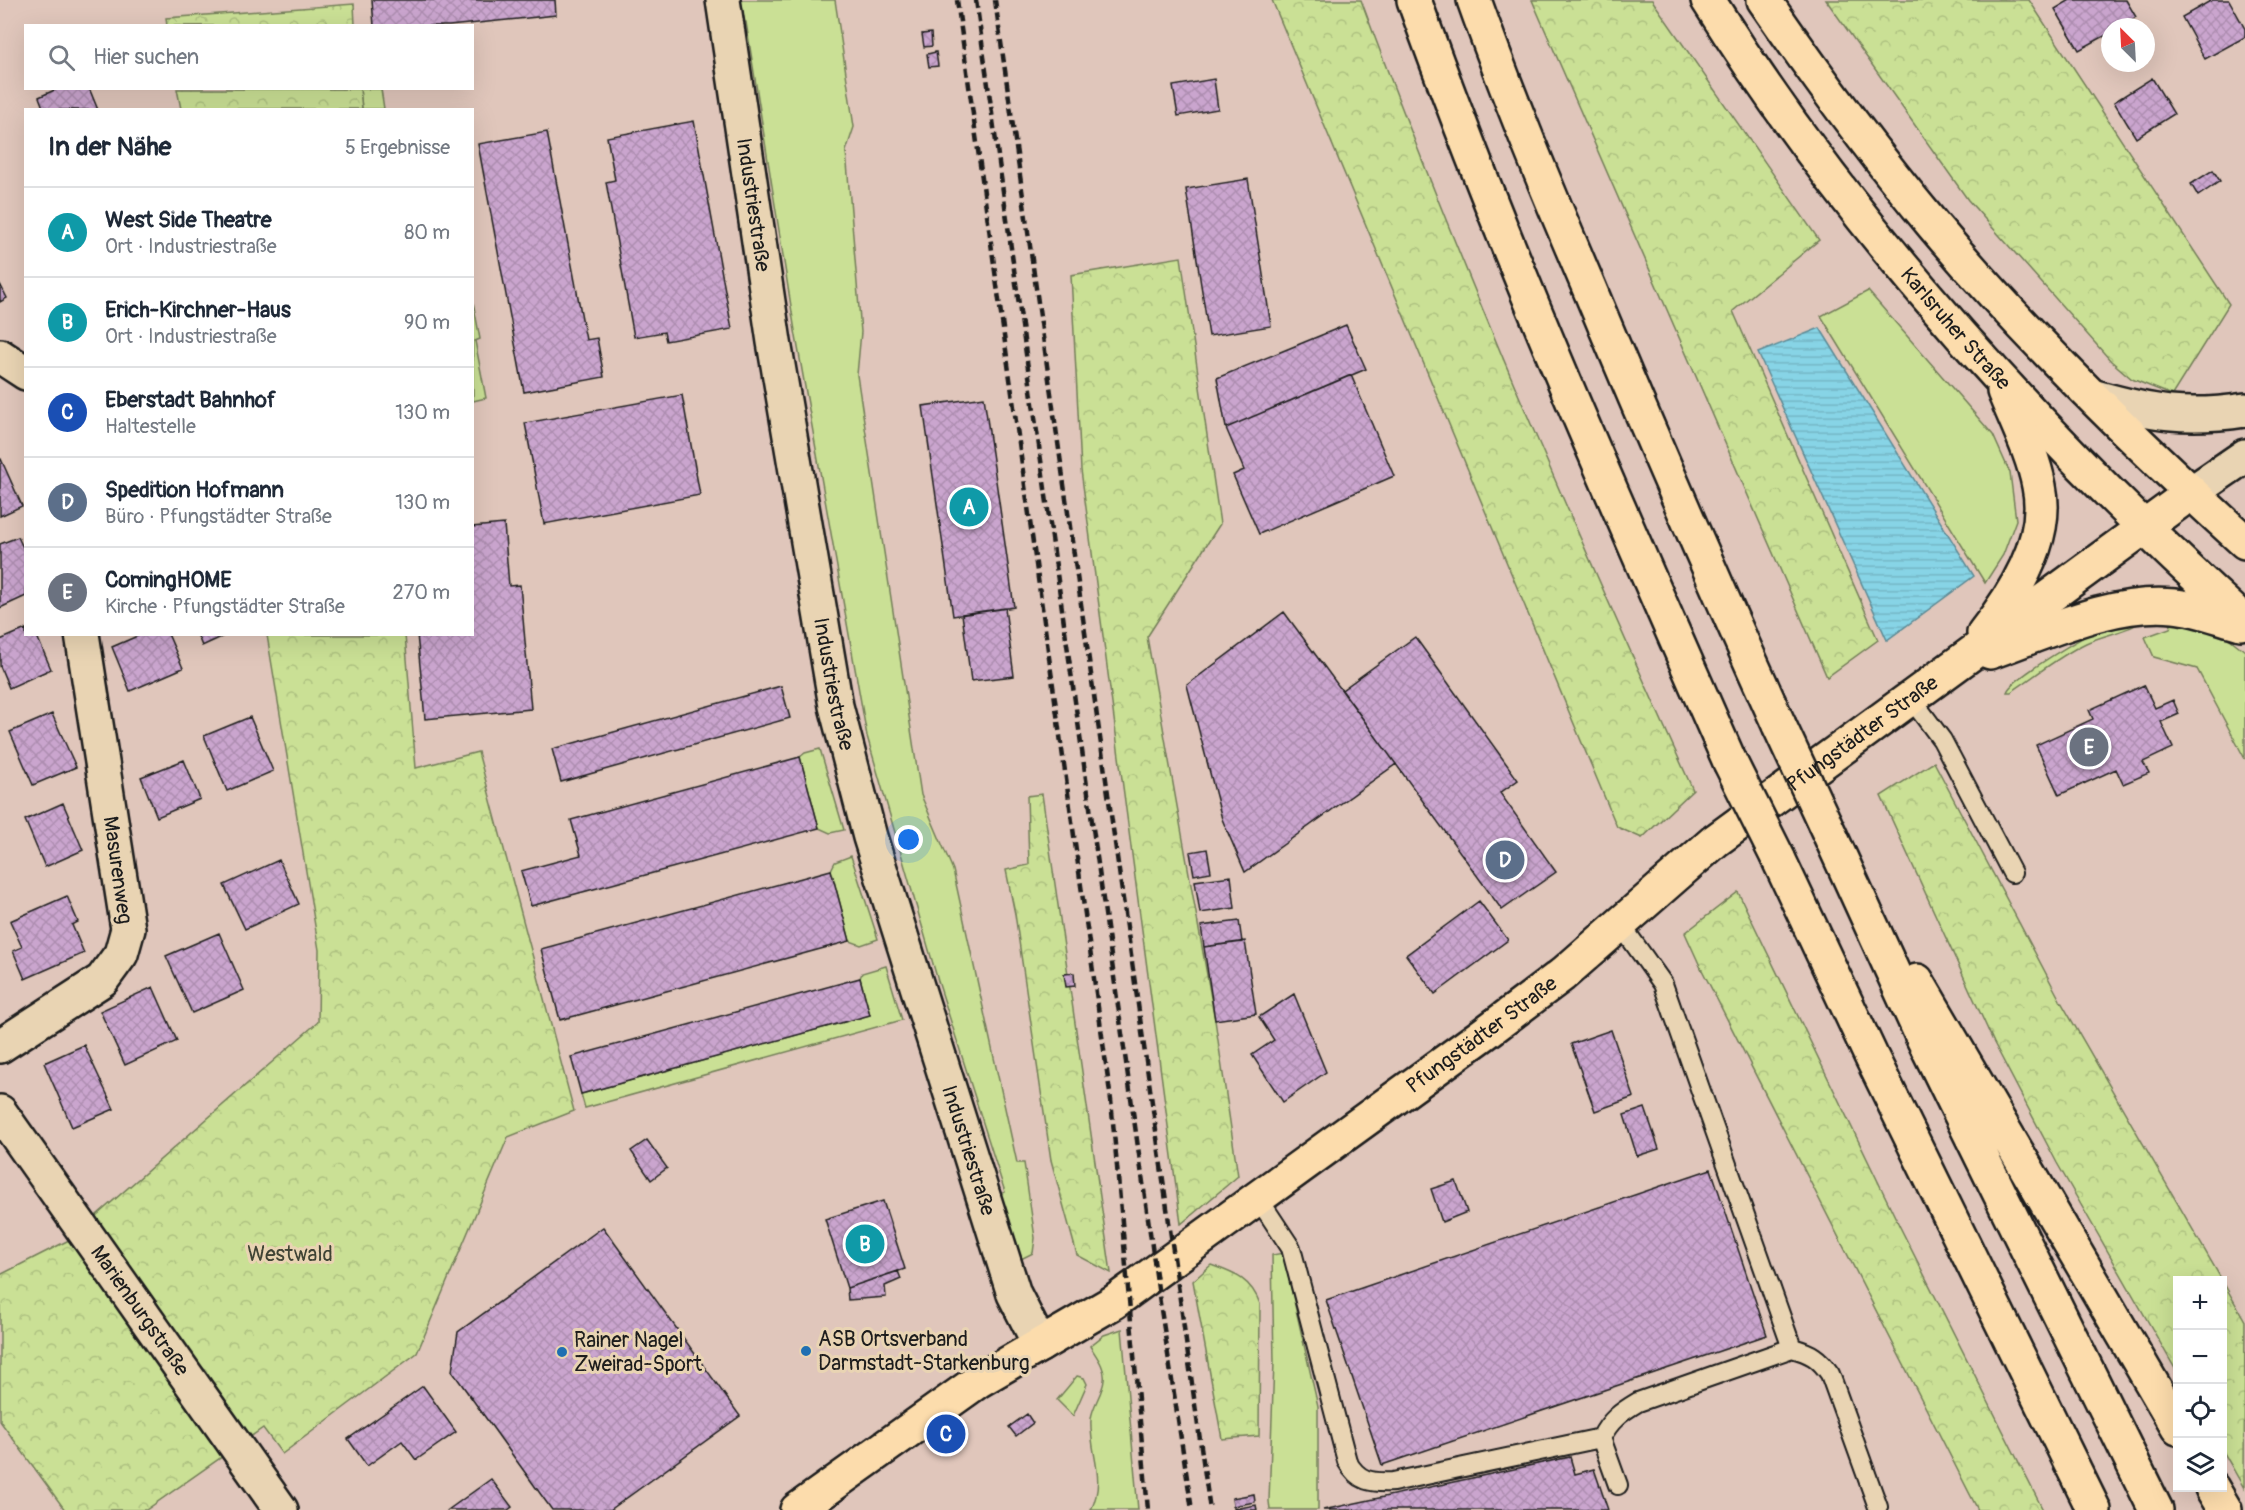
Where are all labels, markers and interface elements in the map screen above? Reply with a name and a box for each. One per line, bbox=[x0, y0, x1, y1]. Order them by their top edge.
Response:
north arrow bbox=[2101, 18, 2155, 72]
search box bbox=[24, 24, 474, 90]
icon: search bbox=[45, 41, 78, 74]
text: Hier suchen bbox=[93, 43, 199, 71]
text: In der Nähe bbox=[48, 131, 171, 163]
text: 5 Ergebnisse bbox=[345, 135, 450, 160]
street label: Industriestraße bbox=[730, 136, 776, 274]
text: West Side Theatre bbox=[105, 206, 272, 234]
text: A bbox=[61, 220, 74, 245]
text: 80 m bbox=[404, 220, 450, 245]
text: Ort · Industriestraße bbox=[105, 234, 277, 259]
street label: Karlsruher Straße bbox=[1894, 262, 2017, 396]
text: Erich-Kirchner-Haus bbox=[105, 296, 291, 324]
text: B bbox=[62, 310, 73, 335]
text: 90 m bbox=[404, 310, 450, 335]
text: Ort · Industriestraße bbox=[105, 324, 277, 349]
text: Eberstadt Bahnhof bbox=[105, 386, 276, 414]
text: C bbox=[61, 400, 74, 425]
text: 130 m bbox=[395, 400, 450, 425]
text: Haltestelle bbox=[105, 414, 196, 439]
text: Spedition Hofmann bbox=[105, 476, 284, 504]
pin: A bbox=[950, 484, 988, 530]
text: D bbox=[61, 490, 74, 515]
text: 130 m bbox=[395, 490, 450, 515]
text: Büro · Pfungstädter Straße bbox=[105, 504, 332, 529]
text: ComingHOME bbox=[105, 566, 232, 594]
text: E bbox=[62, 580, 73, 605]
text: 270 m bbox=[392, 580, 450, 605]
text: Kirche · Pfungstädter Straße bbox=[105, 594, 345, 619]
street label: Industriestraße bbox=[807, 616, 860, 754]
street label: Pfungstädter Straße bbox=[1781, 669, 1944, 798]
pin: E bbox=[2070, 724, 2108, 770]
street label: Masurenweg bbox=[97, 815, 138, 926]
your location bbox=[894, 825, 923, 854]
pin: D bbox=[1486, 838, 1524, 882]
street label: Pfungstädter Straße bbox=[1401, 970, 1563, 1100]
street label: Industriestraße bbox=[935, 1082, 1002, 1220]
pin: B bbox=[846, 1222, 884, 1266]
street label: Marienburgstraße bbox=[84, 1240, 196, 1382]
park label: Westwald bbox=[247, 1241, 333, 1268]
map controls bbox=[2173, 1276, 2227, 1492]
button: + bbox=[2173, 1276, 2227, 1330]
place label: ASB Ortsverband Darmstadt-Starkenburg bbox=[818, 1326, 1030, 1377]
place label: Rainer Nagel Zweirad-Sport bbox=[574, 1327, 702, 1378]
button: − bbox=[2173, 1330, 2227, 1384]
marker: ASB Ortsverband Darmstadt-Starkenburg bbox=[799, 1344, 813, 1358]
marker: Rainer Nagel Zweirad-Sport bbox=[555, 1345, 569, 1359]
button: locate bbox=[2173, 1384, 2227, 1438]
pin: C bbox=[926, 1412, 966, 1456]
button: layers bbox=[2173, 1438, 2227, 1492]

